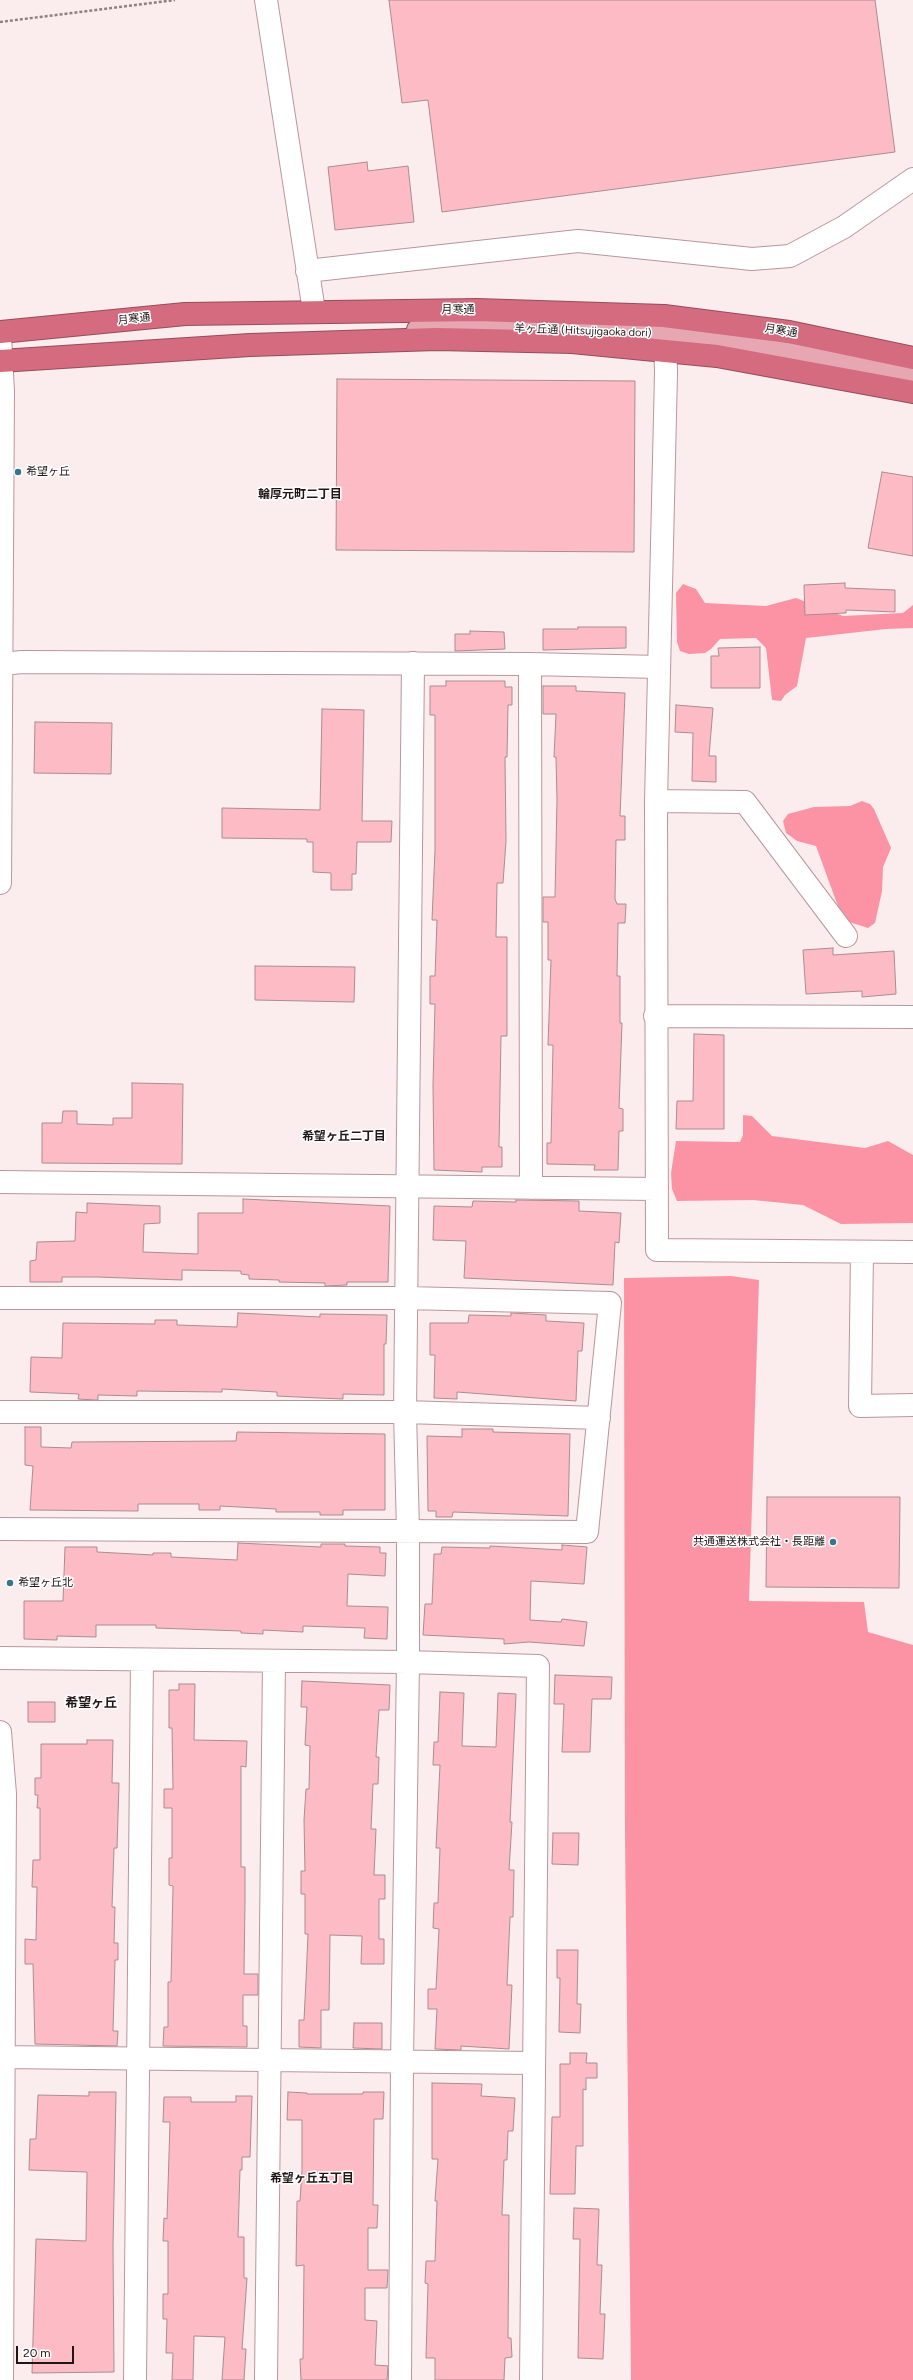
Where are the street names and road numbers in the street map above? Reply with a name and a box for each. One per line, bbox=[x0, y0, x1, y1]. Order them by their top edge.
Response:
street label: 月寒通 bbox=[442, 303, 474, 317]
street label: 月寒通 bbox=[117, 311, 151, 327]
street label: 羊ヶ丘通 (Hitsujigaoka dori) bbox=[514, 322, 652, 340]
street label: 月寒通 bbox=[764, 322, 798, 340]

